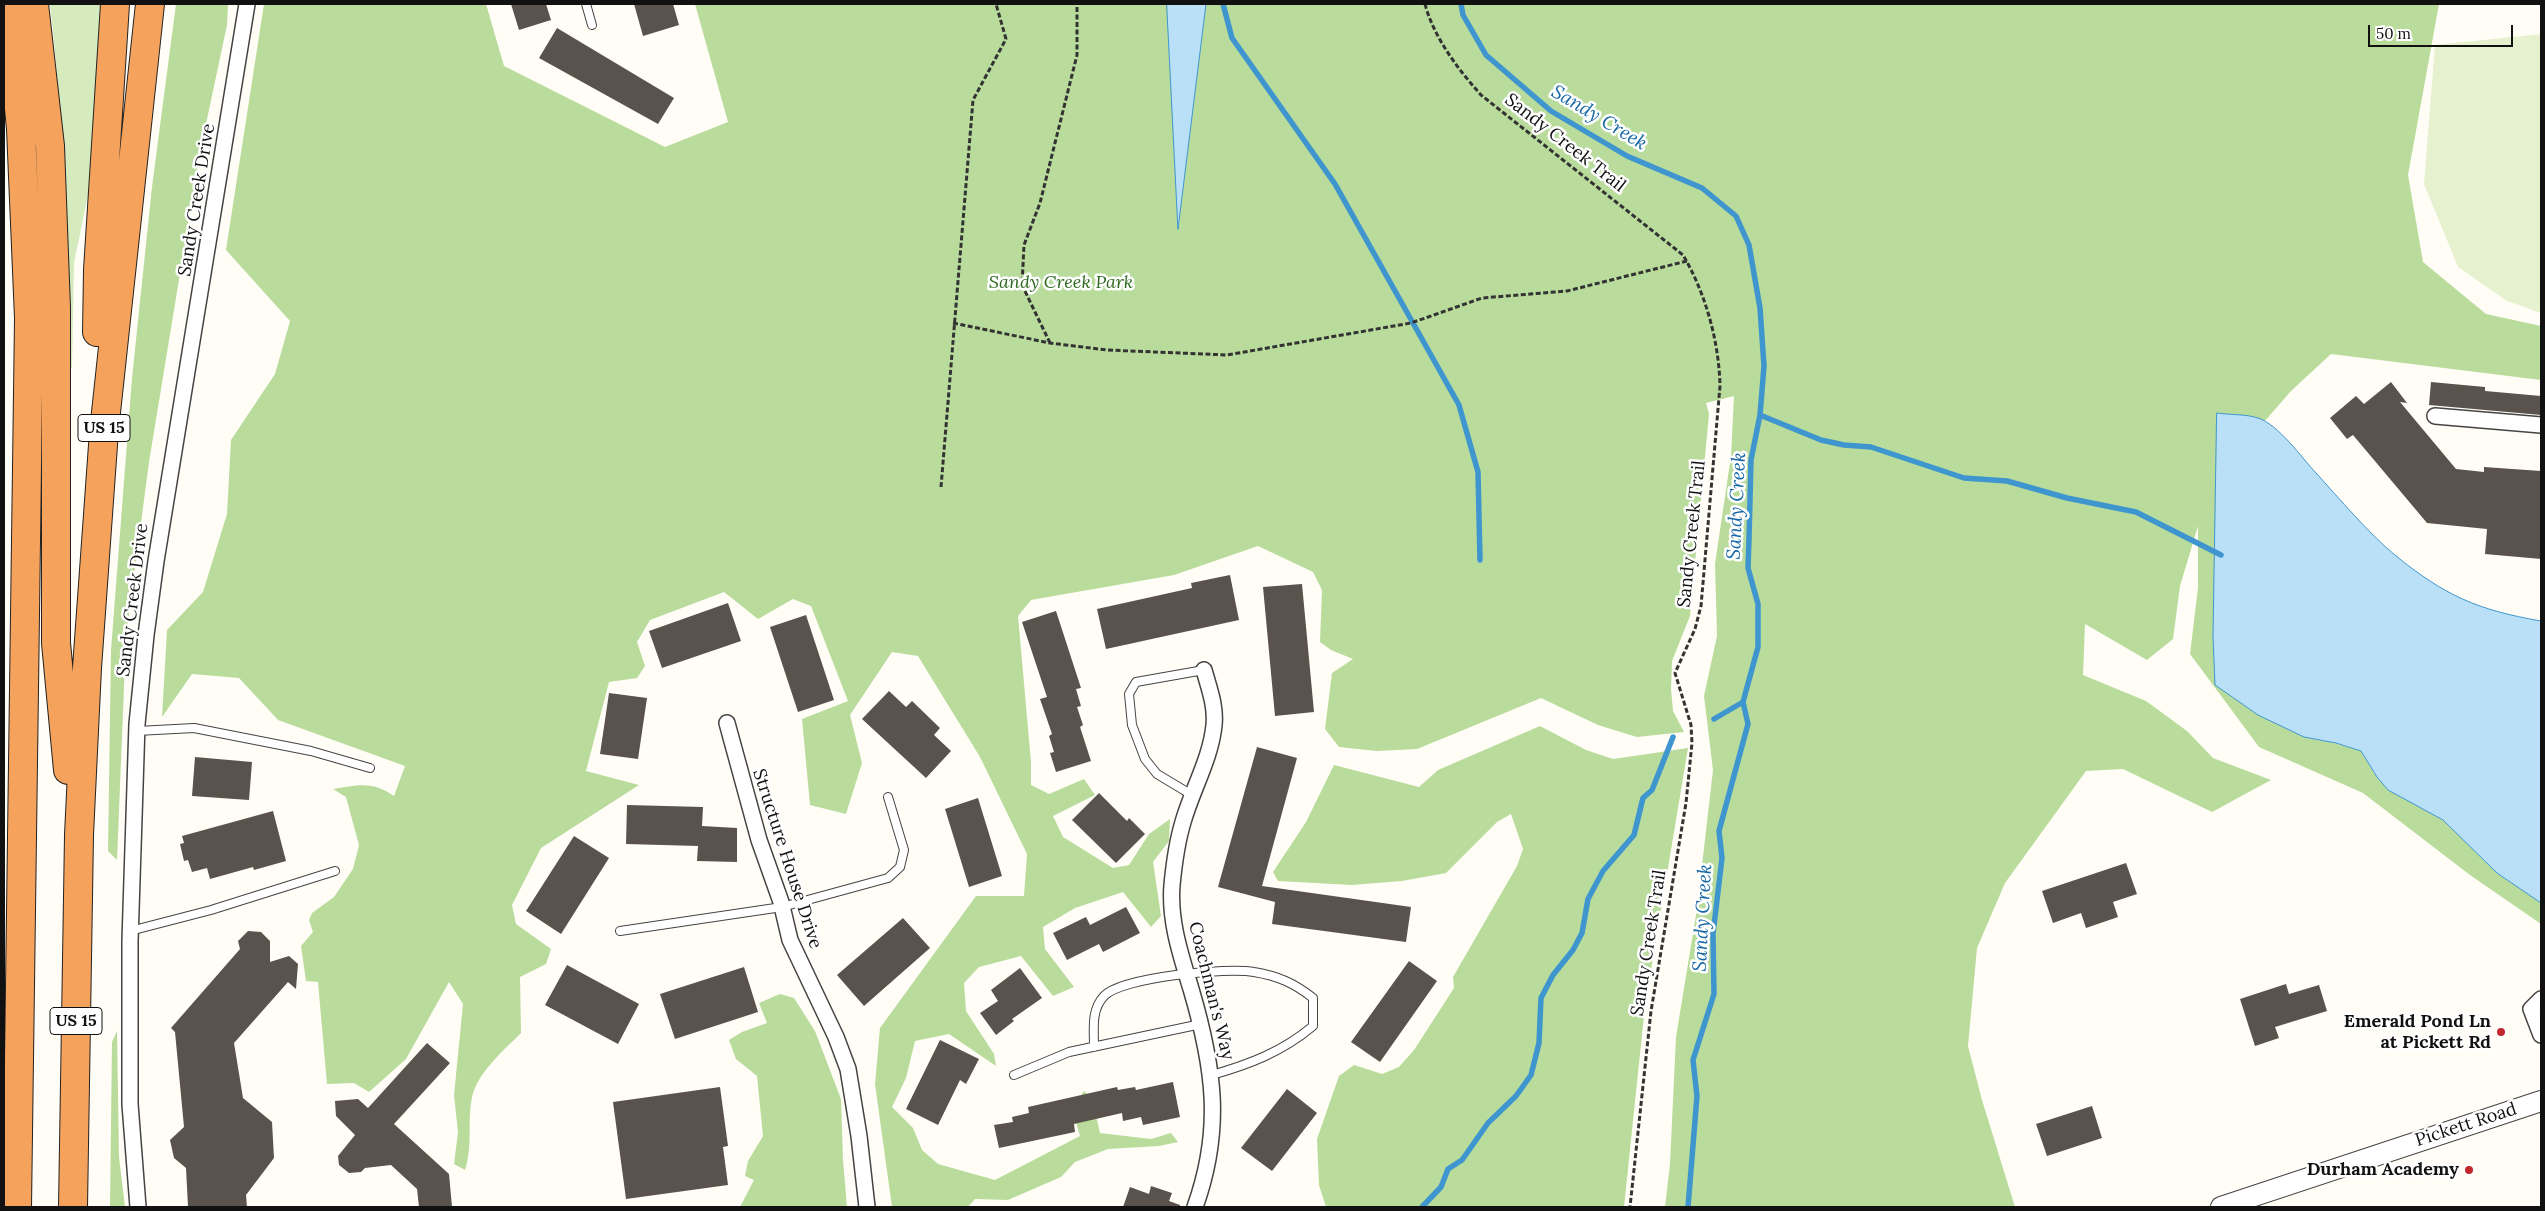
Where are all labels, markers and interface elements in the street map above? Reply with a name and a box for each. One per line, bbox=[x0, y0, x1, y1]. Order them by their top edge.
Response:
scale bar bbox=[2370, 15, 2515, 47]
text: 50 m bbox=[2376, 24, 2411, 43]
water label: Sandy Creek bbox=[1547, 81, 1651, 155]
street label: Sandy Creek Trail bbox=[1500, 89, 1630, 197]
street label: Sandy Creek Drive bbox=[174, 122, 220, 278]
park label: Sandy Creek Park bbox=[989, 272, 1133, 294]
road number: US 15 bbox=[78, 414, 130, 442]
water label: Sandy Creek bbox=[1723, 452, 1751, 560]
street label: Sandy Creek Trail bbox=[1674, 460, 1710, 608]
street label: Sandy Creek Drive bbox=[113, 522, 153, 678]
street label: Structure House Drive bbox=[748, 766, 826, 952]
water label: Sandy Creek bbox=[1689, 864, 1717, 972]
street label: Sandy Creek Trail bbox=[1627, 868, 1671, 1018]
street label: Coachman's Way bbox=[1183, 920, 1239, 1062]
road number: US 15 bbox=[50, 1008, 102, 1034]
place label: Emerald Pond Ln at Pickett Rd bbox=[2344, 1011, 2491, 1054]
marker: Emerald Pond Ln at Pickett Rd bbox=[2495, 1026, 2507, 1038]
street label: Pickett Road bbox=[2413, 1098, 2519, 1152]
place label: Durham Academy bbox=[2307, 1159, 2459, 1181]
marker: Durham Academy bbox=[2463, 1164, 2475, 1176]

